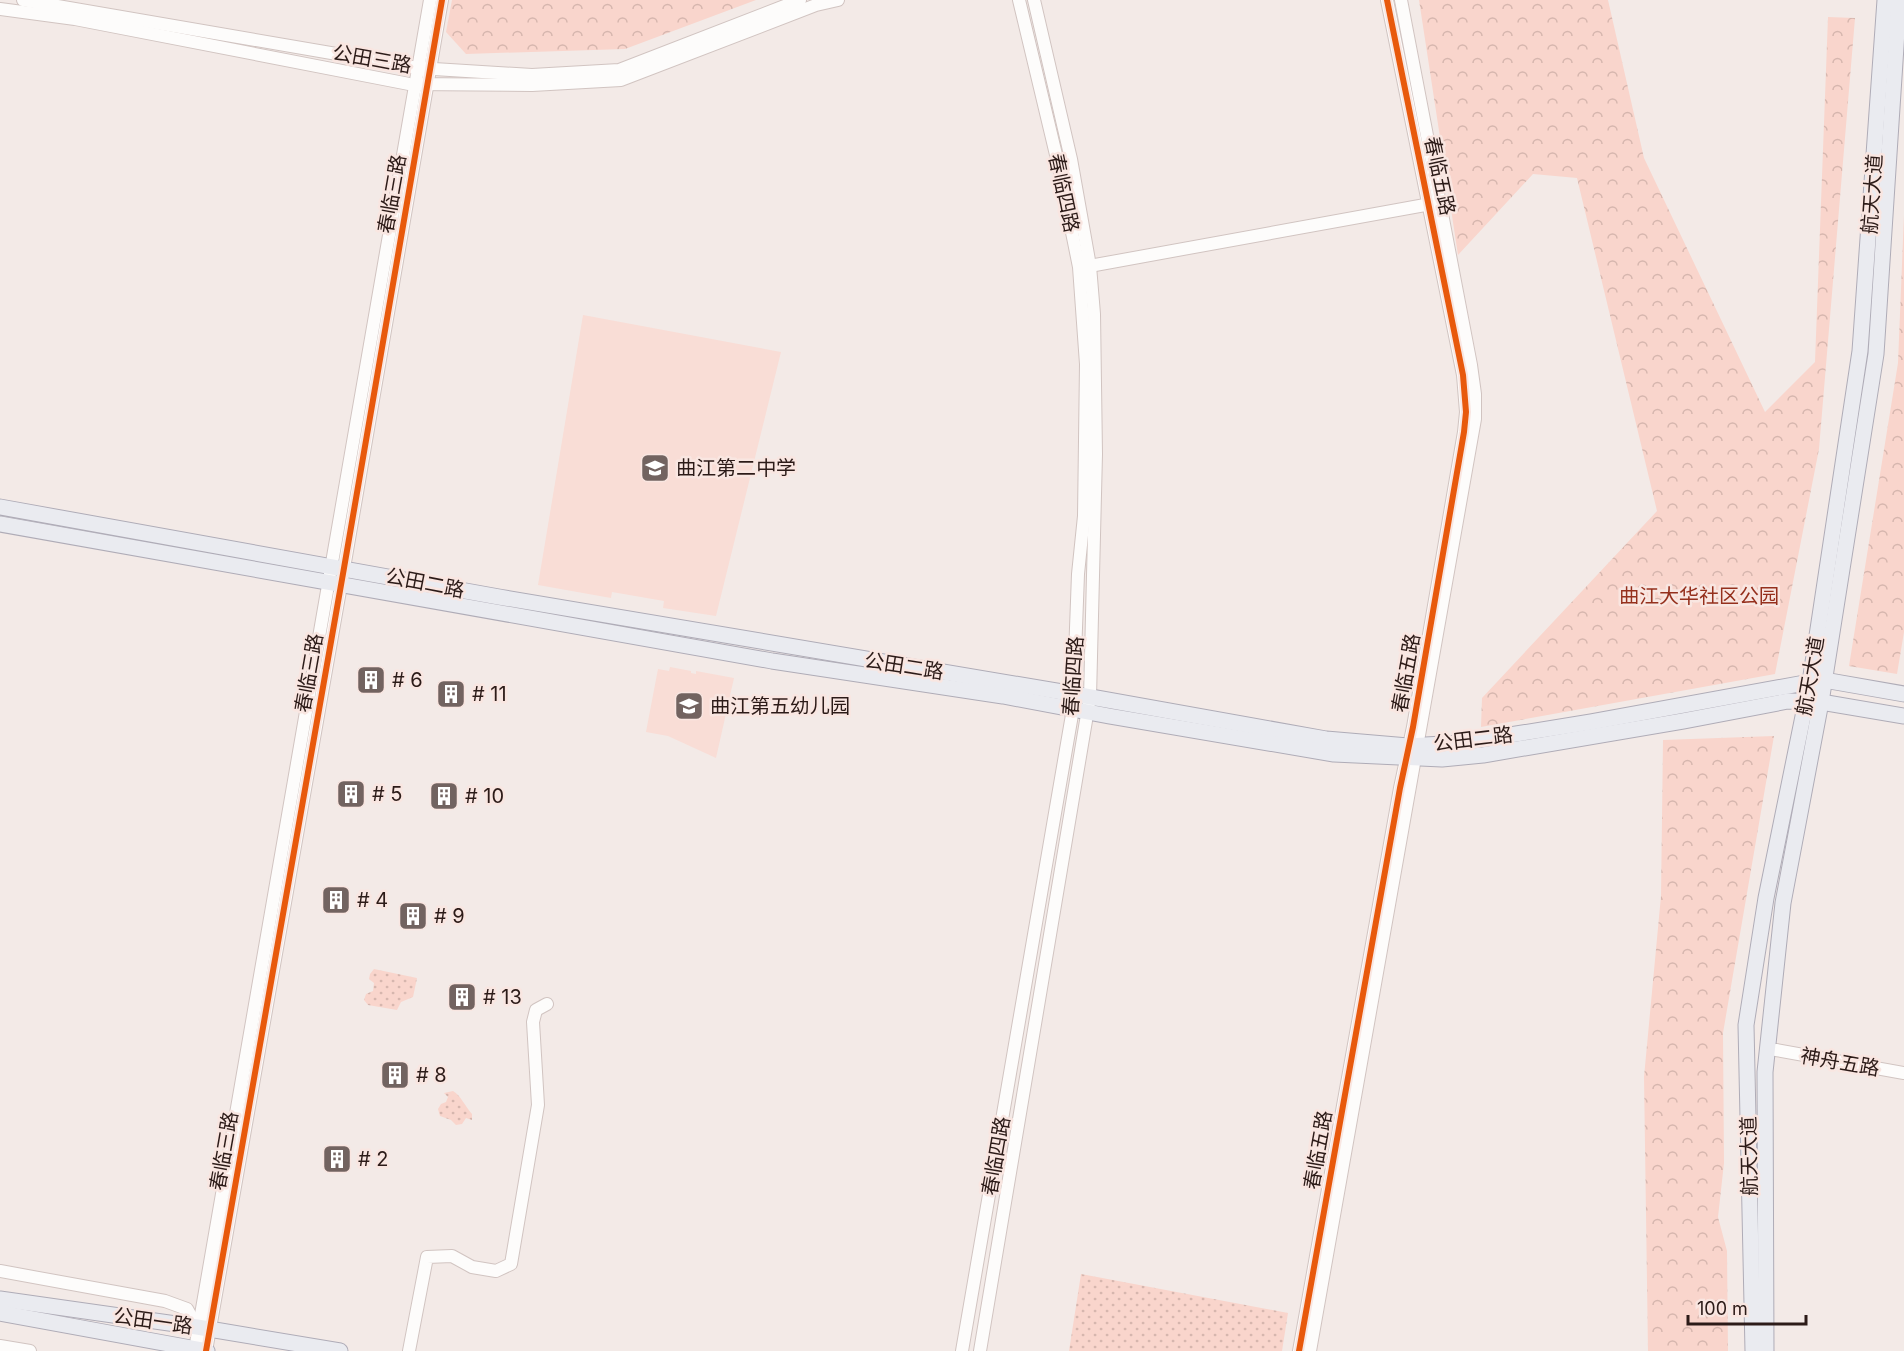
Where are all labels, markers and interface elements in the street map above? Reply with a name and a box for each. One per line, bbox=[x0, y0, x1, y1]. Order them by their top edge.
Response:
street label: 公田三路 bbox=[331, 40, 413, 78]
street label: 春临五路 bbox=[1420, 134, 1460, 218]
street label: 春临四路 bbox=[1044, 151, 1084, 235]
street label: 春临三路 bbox=[373, 153, 411, 235]
street label: 航天大道 bbox=[1857, 153, 1887, 235]
school or university icon: 曲江第二中学 bbox=[639, 452, 671, 484]
place label: 曲江第二中学 bbox=[676, 456, 796, 480]
street label: 公田二路 bbox=[383, 564, 467, 602]
park label: 曲江大华社区公园 bbox=[1619, 584, 1779, 608]
street label: 春临三路 bbox=[290, 632, 328, 714]
street label: 春临五路 bbox=[1387, 632, 1425, 714]
street label: 春临四路 bbox=[1058, 635, 1088, 717]
street label: 航天大道 bbox=[1791, 635, 1829, 717]
street label: 公田二路 bbox=[863, 648, 945, 684]
building icon: # 6 bbox=[355, 664, 387, 696]
place label: # 6 bbox=[392, 668, 423, 692]
building icon: # 11 bbox=[435, 678, 467, 710]
place label: # 11 bbox=[472, 682, 507, 706]
school or university icon: 曲江第五幼儿园 bbox=[673, 690, 705, 722]
place label: 曲江第五幼儿园 bbox=[710, 694, 850, 718]
street label: 公田二路 bbox=[1432, 722, 1514, 756]
building icon: # 5 bbox=[335, 778, 367, 810]
building icon: # 10 bbox=[428, 780, 460, 812]
place label: # 5 bbox=[372, 782, 402, 806]
place label: # 10 bbox=[465, 784, 504, 808]
building icon: # 4 bbox=[320, 884, 352, 916]
place label: # 4 bbox=[357, 888, 388, 912]
building icon: # 9 bbox=[397, 900, 429, 932]
place label: # 9 bbox=[434, 904, 465, 928]
building icon: # 13 bbox=[446, 981, 478, 1013]
place label: # 13 bbox=[483, 985, 522, 1009]
street label: 神舟五路 bbox=[1799, 1043, 1881, 1081]
building icon: # 8 bbox=[379, 1059, 411, 1091]
place label: # 8 bbox=[416, 1063, 447, 1087]
street label: 春临五路 bbox=[1299, 1109, 1337, 1191]
street label: 春临三路 bbox=[205, 1110, 243, 1192]
street label: 春临四路 bbox=[977, 1115, 1015, 1197]
street label: 航天大道 bbox=[1736, 1116, 1762, 1196]
building icon: # 2 bbox=[321, 1143, 353, 1175]
place label: # 2 bbox=[358, 1147, 389, 1171]
scale bar bbox=[1688, 1288, 1806, 1326]
text: 100 m bbox=[1697, 1298, 1748, 1319]
street label: 公田一路 bbox=[112, 1304, 194, 1338]

